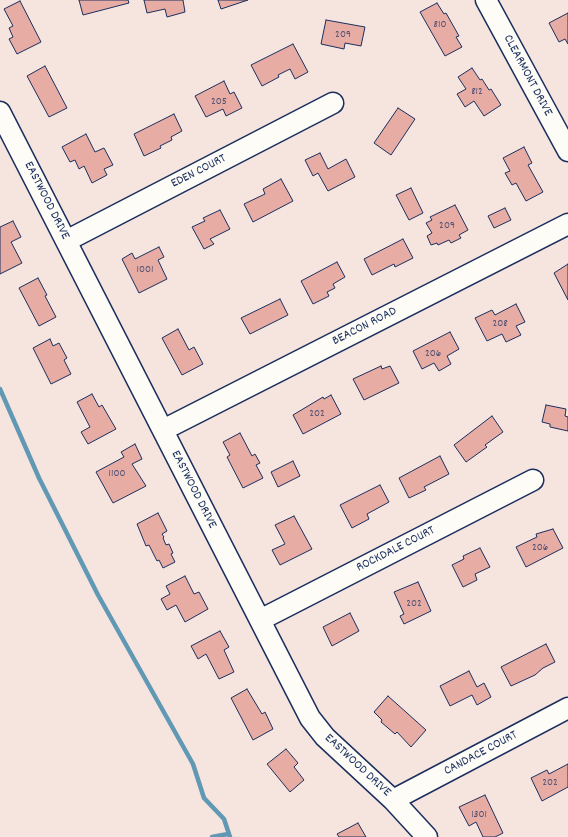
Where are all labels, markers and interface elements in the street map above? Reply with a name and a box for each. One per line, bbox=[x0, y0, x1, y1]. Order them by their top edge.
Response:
house number: 810 bbox=[434, 18, 446, 32]
house number: 209 bbox=[335, 28, 351, 42]
street label: CLEARMONT DRIVE bbox=[499, 33, 555, 119]
house number: 812 bbox=[471, 85, 483, 99]
house number: 205 bbox=[211, 95, 227, 109]
street label: EDEN COURT bbox=[169, 152, 229, 192]
street label: EASTWOOD DRIVE bbox=[20, 159, 72, 243]
house number: 209 bbox=[439, 219, 455, 233]
house number: 1001 bbox=[137, 263, 153, 277]
street label: BEACON ROAD bbox=[330, 304, 400, 350]
house number: 208 bbox=[492, 317, 508, 331]
house number: 206 bbox=[425, 347, 441, 361]
house number: 202 bbox=[309, 407, 325, 421]
street label: EASTWOOD DRIVE bbox=[167, 448, 219, 532]
house number: 1100 bbox=[109, 467, 125, 481]
street label: ROCKDALE COURT bbox=[354, 524, 438, 576]
house number: 206 bbox=[532, 541, 548, 555]
house number: 202 bbox=[406, 597, 422, 611]
street label: CANDACE COURT bbox=[442, 728, 520, 780]
street label: EASTWOOD DRIVE bbox=[321, 731, 393, 801]
house number: 202 bbox=[542, 776, 558, 790]
house number: 1301 bbox=[471, 808, 487, 822]

